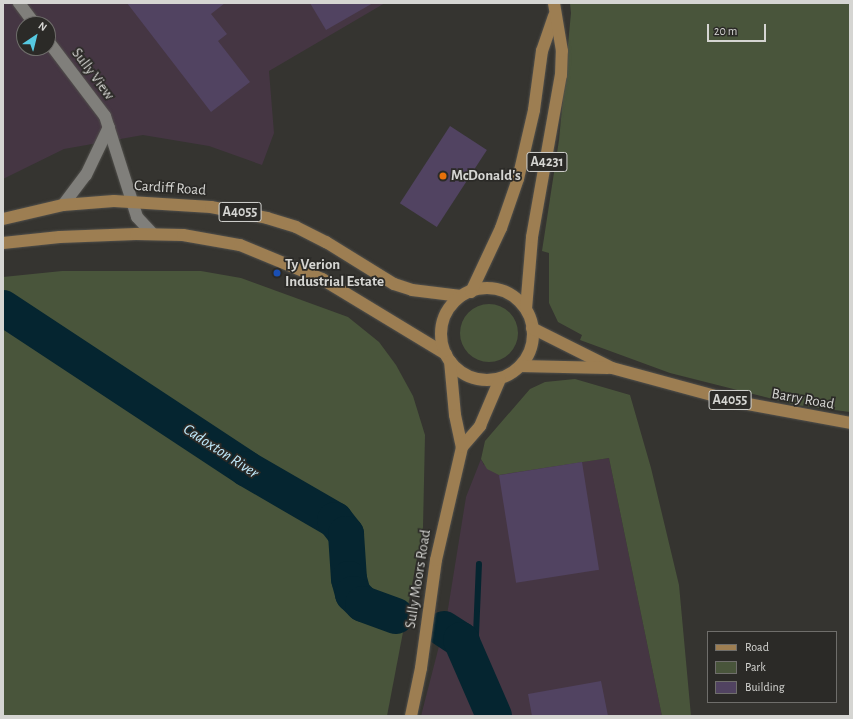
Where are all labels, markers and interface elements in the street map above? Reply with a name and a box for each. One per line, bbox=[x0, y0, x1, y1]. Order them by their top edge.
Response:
north arrow bbox=[16, 16, 56, 56]
scale bar bbox=[709, 16, 768, 42]
text: N bbox=[36, 20, 49, 33]
text: 20 m bbox=[714, 25, 737, 37]
street label: Sully View bbox=[68, 45, 118, 103]
road number: A4231 bbox=[526, 150, 568, 174]
place label: McDonald's bbox=[451, 167, 521, 185]
marker: McDonald's bbox=[438, 171, 448, 181]
street label: Cardiff Road bbox=[133, 177, 207, 199]
road number: A4055 bbox=[218, 200, 262, 224]
place label: Ty Verion Industrial Estate bbox=[285, 255, 384, 290]
marker: Ty Verion Industrial Estate bbox=[272, 268, 282, 278]
street label: Barry Road bbox=[770, 385, 836, 413]
road number: A4055 bbox=[708, 388, 752, 412]
water label: Cadoxton River bbox=[180, 420, 262, 482]
street label: Sully Moors Road bbox=[401, 528, 435, 630]
legend bbox=[707, 631, 837, 703]
text: Road bbox=[745, 641, 769, 653]
text: Park bbox=[745, 661, 766, 673]
text: Building bbox=[745, 681, 785, 693]

